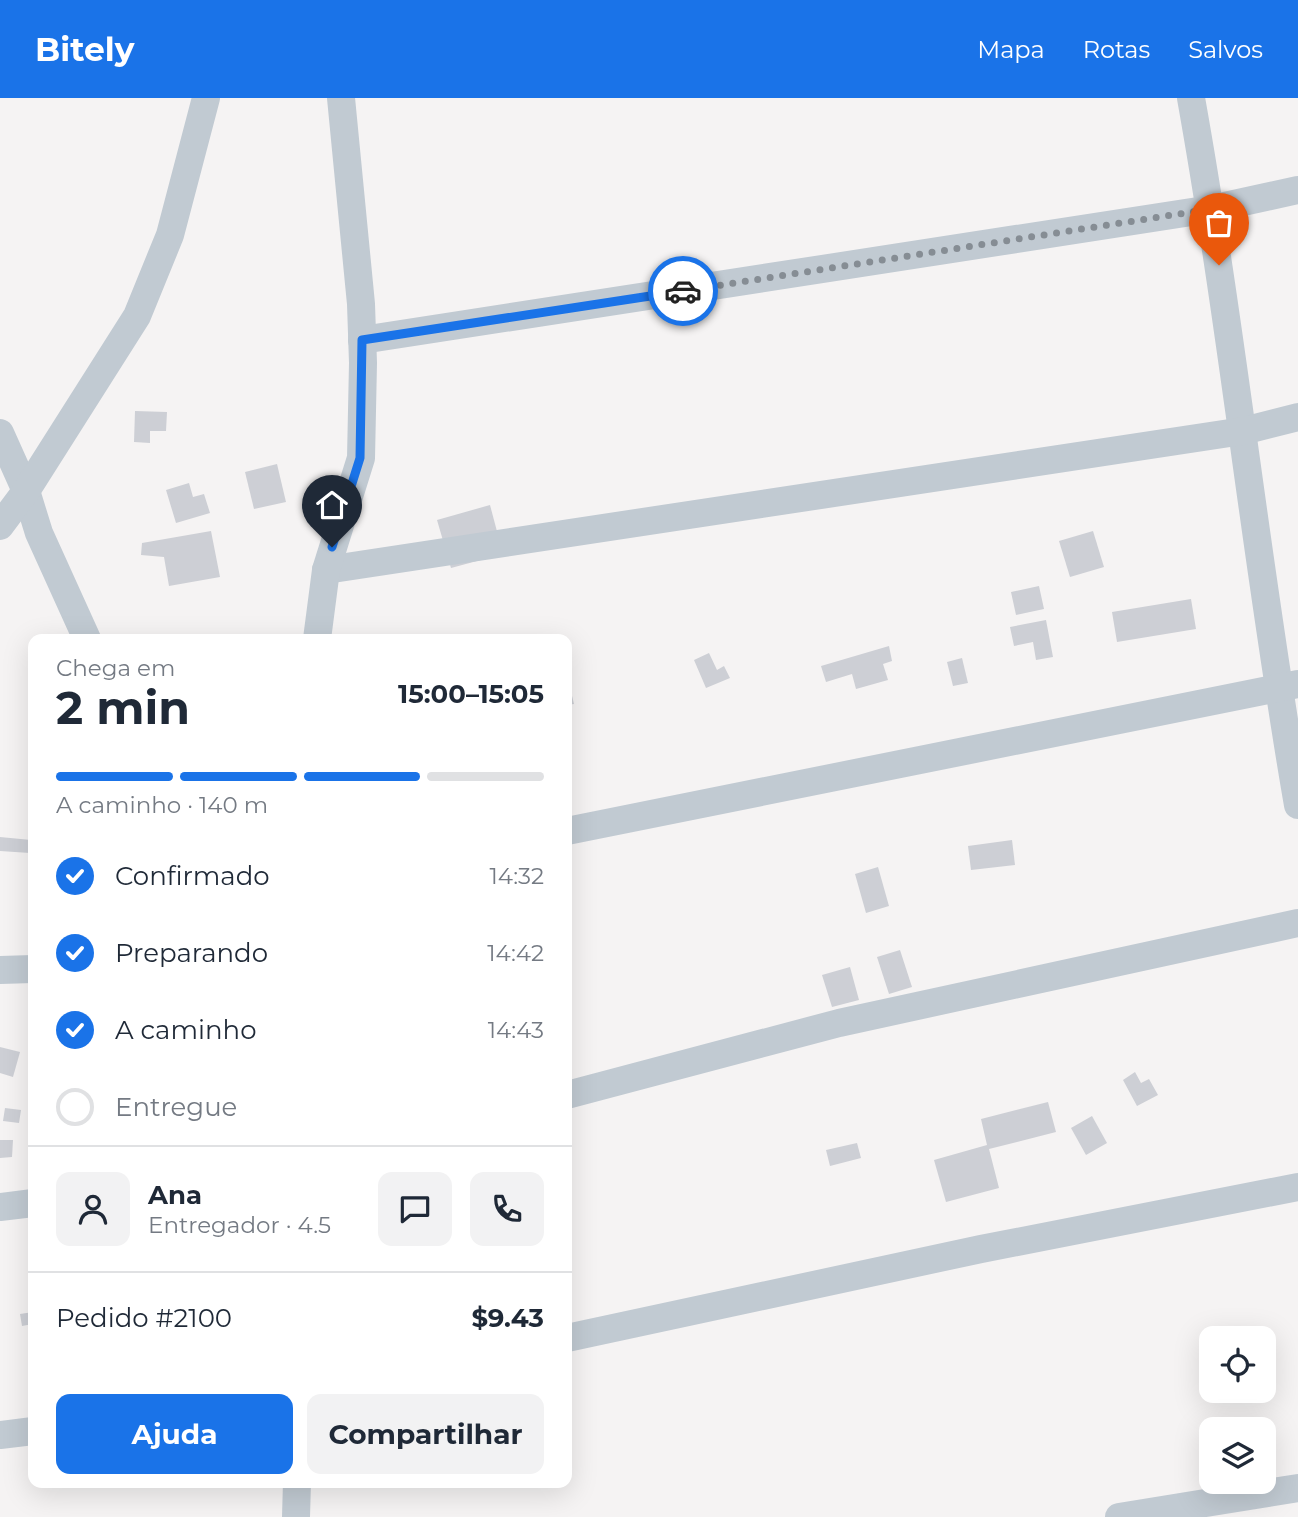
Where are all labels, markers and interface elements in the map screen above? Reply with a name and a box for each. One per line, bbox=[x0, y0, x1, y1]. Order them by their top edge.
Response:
text: Bitely bbox=[35, 29, 134, 69]
text: Mapa bbox=[977, 35, 1045, 64]
text: Rotas bbox=[1083, 35, 1150, 64]
text: Salvos bbox=[1188, 35, 1263, 64]
pin bbox=[1189, 193, 1249, 265]
icon: bag bbox=[1200, 204, 1238, 242]
courier bbox=[648, 256, 718, 326]
icon: car bbox=[664, 272, 702, 310]
pin bbox=[302, 475, 362, 547]
icon: home bbox=[313, 486, 351, 524]
text: Chega em bbox=[56, 654, 175, 682]
text: 15:00–15:05 bbox=[398, 678, 544, 710]
text: 2 min bbox=[56, 679, 190, 736]
text: A caminho · 140 m bbox=[56, 791, 268, 819]
icon: check bbox=[56, 857, 94, 895]
text: Confirmado bbox=[115, 860, 270, 892]
text: 14:32 bbox=[490, 862, 544, 890]
icon: check bbox=[56, 934, 94, 972]
text: Preparando bbox=[115, 937, 268, 969]
text: 14:42 bbox=[487, 939, 544, 967]
icon: check bbox=[56, 1011, 94, 1049]
text: A caminho bbox=[115, 1014, 256, 1046]
text: 14:43 bbox=[488, 1016, 544, 1044]
text: Entregue bbox=[115, 1091, 237, 1123]
button: person bbox=[56, 1172, 130, 1246]
button: chat bbox=[378, 1172, 452, 1246]
button: phone bbox=[470, 1172, 544, 1246]
text: Ana bbox=[148, 1179, 202, 1211]
text: Entregador · 4.5 bbox=[148, 1211, 331, 1239]
text: Pedido #2100 bbox=[56, 1302, 232, 1334]
text: $9.43 bbox=[472, 1302, 544, 1334]
map controls bbox=[1199, 1326, 1276, 1494]
button: locate bbox=[1199, 1326, 1276, 1403]
button: Ajuda bbox=[56, 1394, 293, 1474]
button: Compartilhar bbox=[307, 1394, 544, 1474]
button: layers bbox=[1199, 1417, 1276, 1494]

